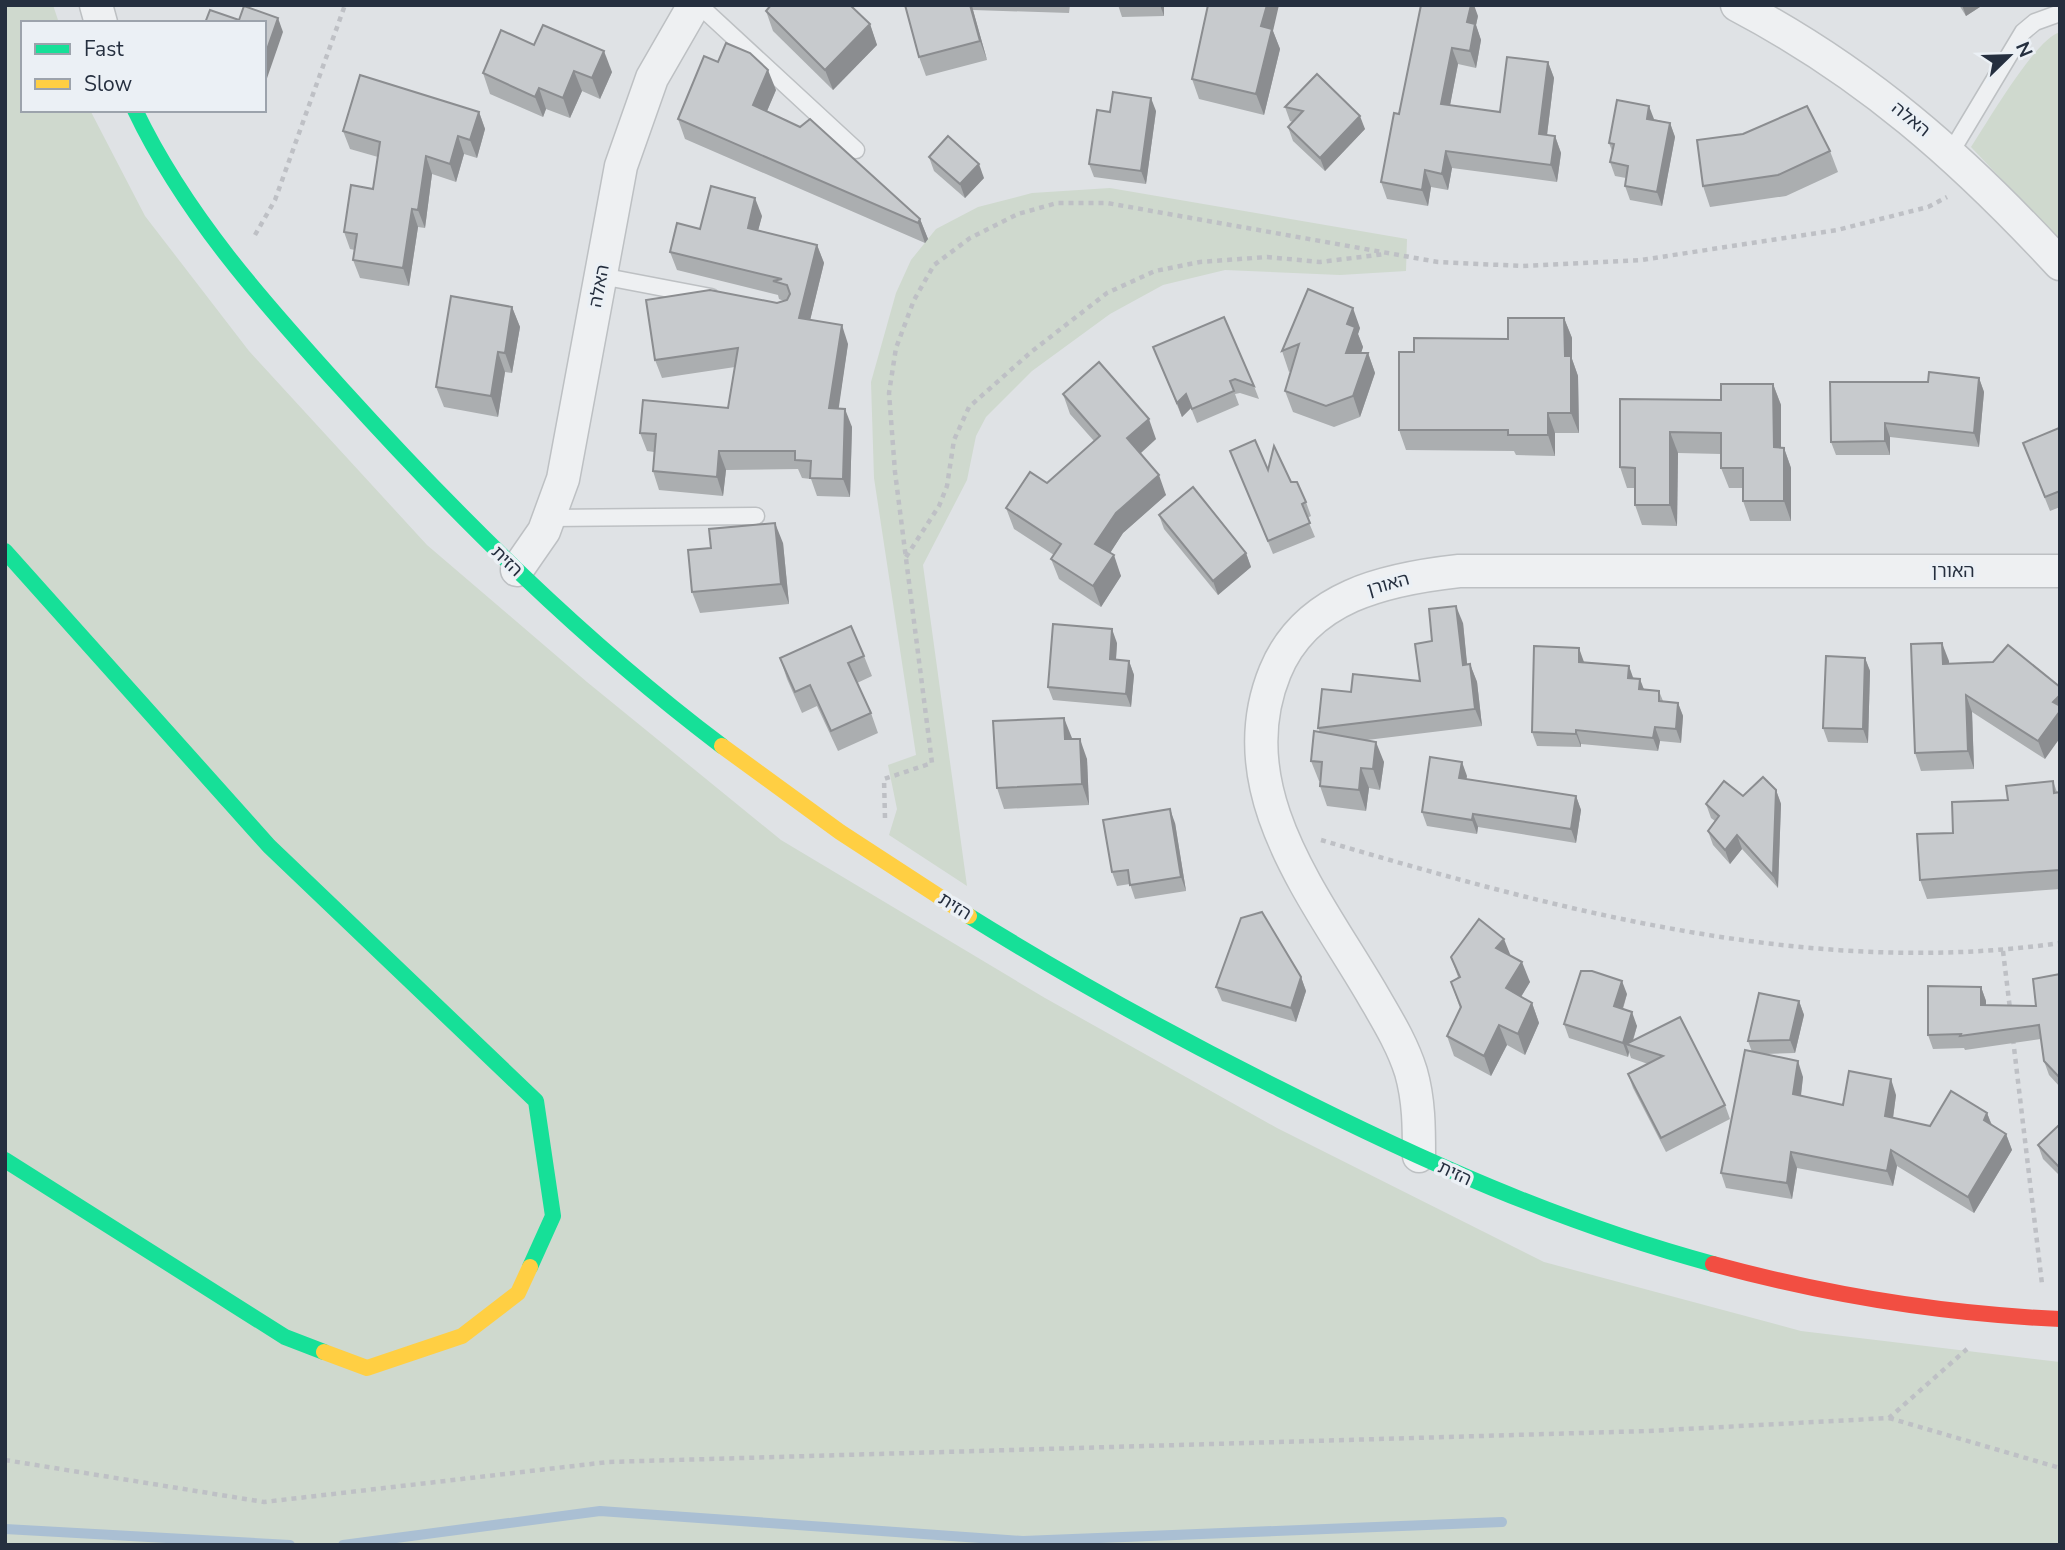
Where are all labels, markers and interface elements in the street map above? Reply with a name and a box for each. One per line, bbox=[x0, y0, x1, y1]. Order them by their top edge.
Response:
legend bbox=[21, 21, 266, 112]
north arrow bbox=[1974, 21, 2044, 91]
text: Fast bbox=[84, 35, 124, 63]
text: N bbox=[2009, 38, 2038, 61]
text: Slow bbox=[84, 70, 133, 98]
street label: האלה bbox=[1887, 96, 1935, 142]
street label: האלה bbox=[583, 262, 615, 310]
street label: הזית bbox=[486, 540, 528, 582]
street label: האורן bbox=[1931, 559, 1975, 583]
street label: האורן bbox=[1364, 567, 1412, 601]
street label: הזית bbox=[934, 887, 976, 925]
street label: הזית bbox=[1434, 1155, 1476, 1191]

